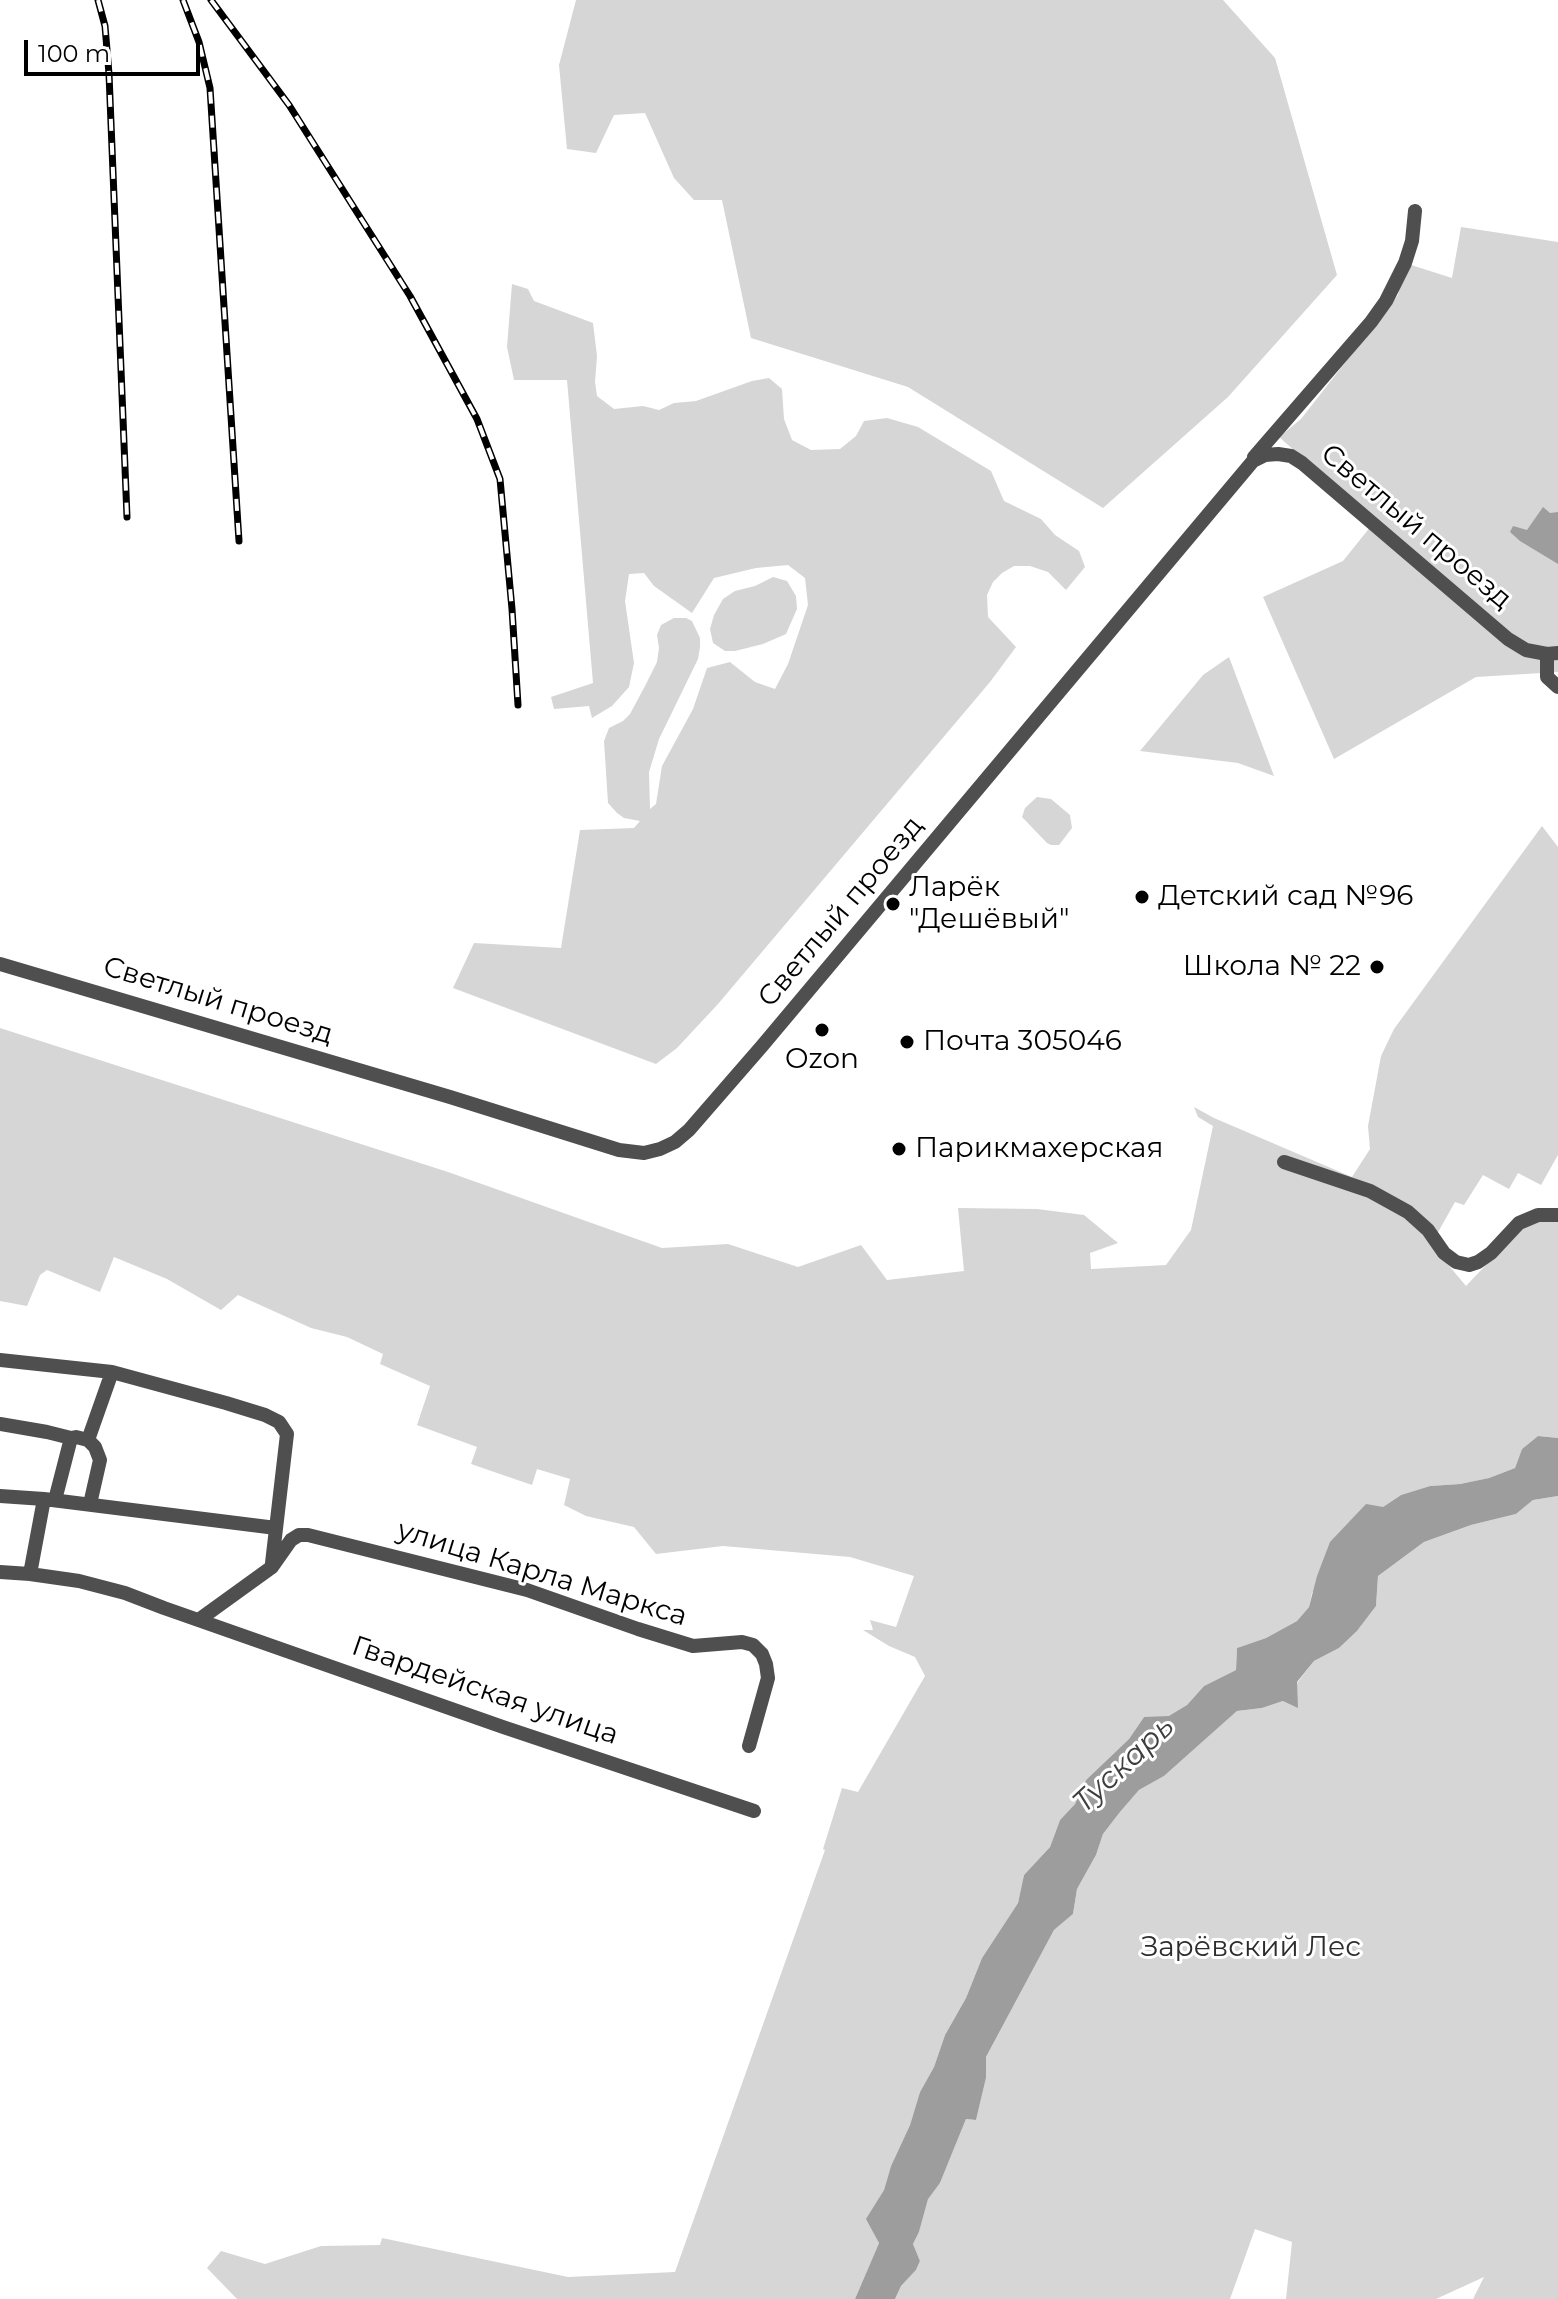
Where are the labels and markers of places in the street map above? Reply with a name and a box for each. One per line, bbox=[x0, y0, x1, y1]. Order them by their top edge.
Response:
place label: Ларёк "Дешёвый" bbox=[909, 871, 1069, 937]
place label: Детский сад №96 bbox=[1158, 880, 1413, 914]
marker: Детский сад №96 bbox=[1133, 888, 1151, 906]
marker: Ларёк "Дешёвый" bbox=[884, 895, 902, 913]
place label: Школа № 22 bbox=[1183, 950, 1361, 984]
marker: Школа № 22 bbox=[1368, 958, 1386, 976]
marker: Ozon bbox=[813, 1021, 831, 1039]
place label: Почта 305046 bbox=[923, 1025, 1122, 1059]
marker: Почта 305046 bbox=[898, 1033, 916, 1051]
place label: Ozon bbox=[785, 1043, 859, 1077]
place label: Парикмахерская bbox=[915, 1132, 1163, 1166]
marker: Парикмахерская bbox=[890, 1140, 908, 1158]

